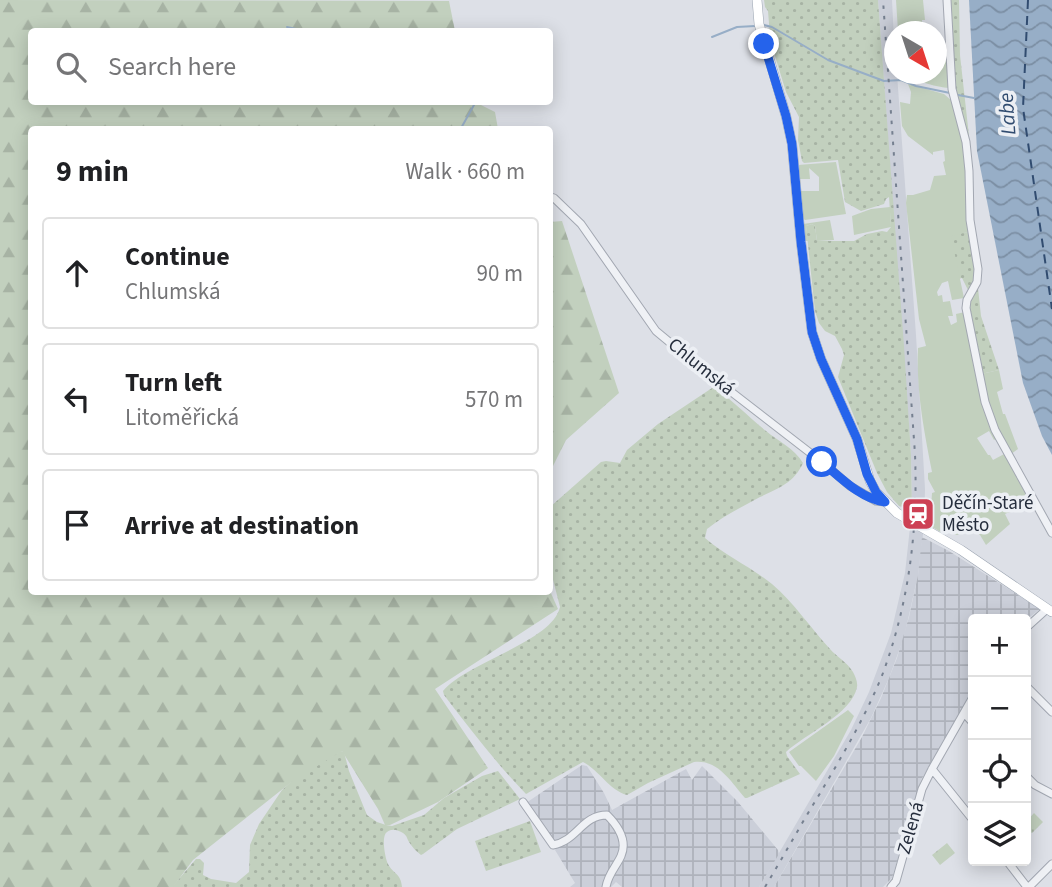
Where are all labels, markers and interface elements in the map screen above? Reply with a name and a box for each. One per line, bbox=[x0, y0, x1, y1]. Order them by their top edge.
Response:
north arrow bbox=[884, 21, 947, 84]
search box bbox=[28, 28, 553, 105]
route end bbox=[748, 28, 779, 59]
icon: search bbox=[52, 48, 90, 86]
text: Search here bbox=[108, 48, 236, 85]
water label: Labe bbox=[991, 92, 1023, 136]
text: 9 min bbox=[56, 150, 129, 193]
text: Walk · 660 m bbox=[406, 155, 525, 188]
text: Continue bbox=[125, 238, 230, 275]
icon: ahead bbox=[58, 254, 96, 292]
text: 90 m bbox=[476, 257, 523, 290]
text: Chlumská bbox=[125, 275, 220, 308]
street label: Chlumská bbox=[662, 332, 740, 402]
text: Turn left bbox=[125, 364, 222, 401]
icon: left bbox=[58, 380, 96, 418]
text: 570 m bbox=[465, 383, 523, 416]
text: Litoměřická bbox=[125, 401, 239, 434]
route start bbox=[806, 446, 837, 477]
place label: Děčín-Staré Město bbox=[942, 490, 1034, 539]
station icon: Děčín-Staré Město bbox=[899, 495, 937, 533]
icon: arrive bbox=[58, 506, 96, 544]
text: Arrive at destination bbox=[125, 507, 359, 544]
map controls bbox=[968, 614, 1031, 866]
button: + bbox=[968, 614, 1031, 677]
button: − bbox=[968, 677, 1031, 740]
button: locate bbox=[968, 740, 1031, 803]
street label: Zelená bbox=[891, 799, 931, 857]
button: layers bbox=[968, 803, 1031, 866]

